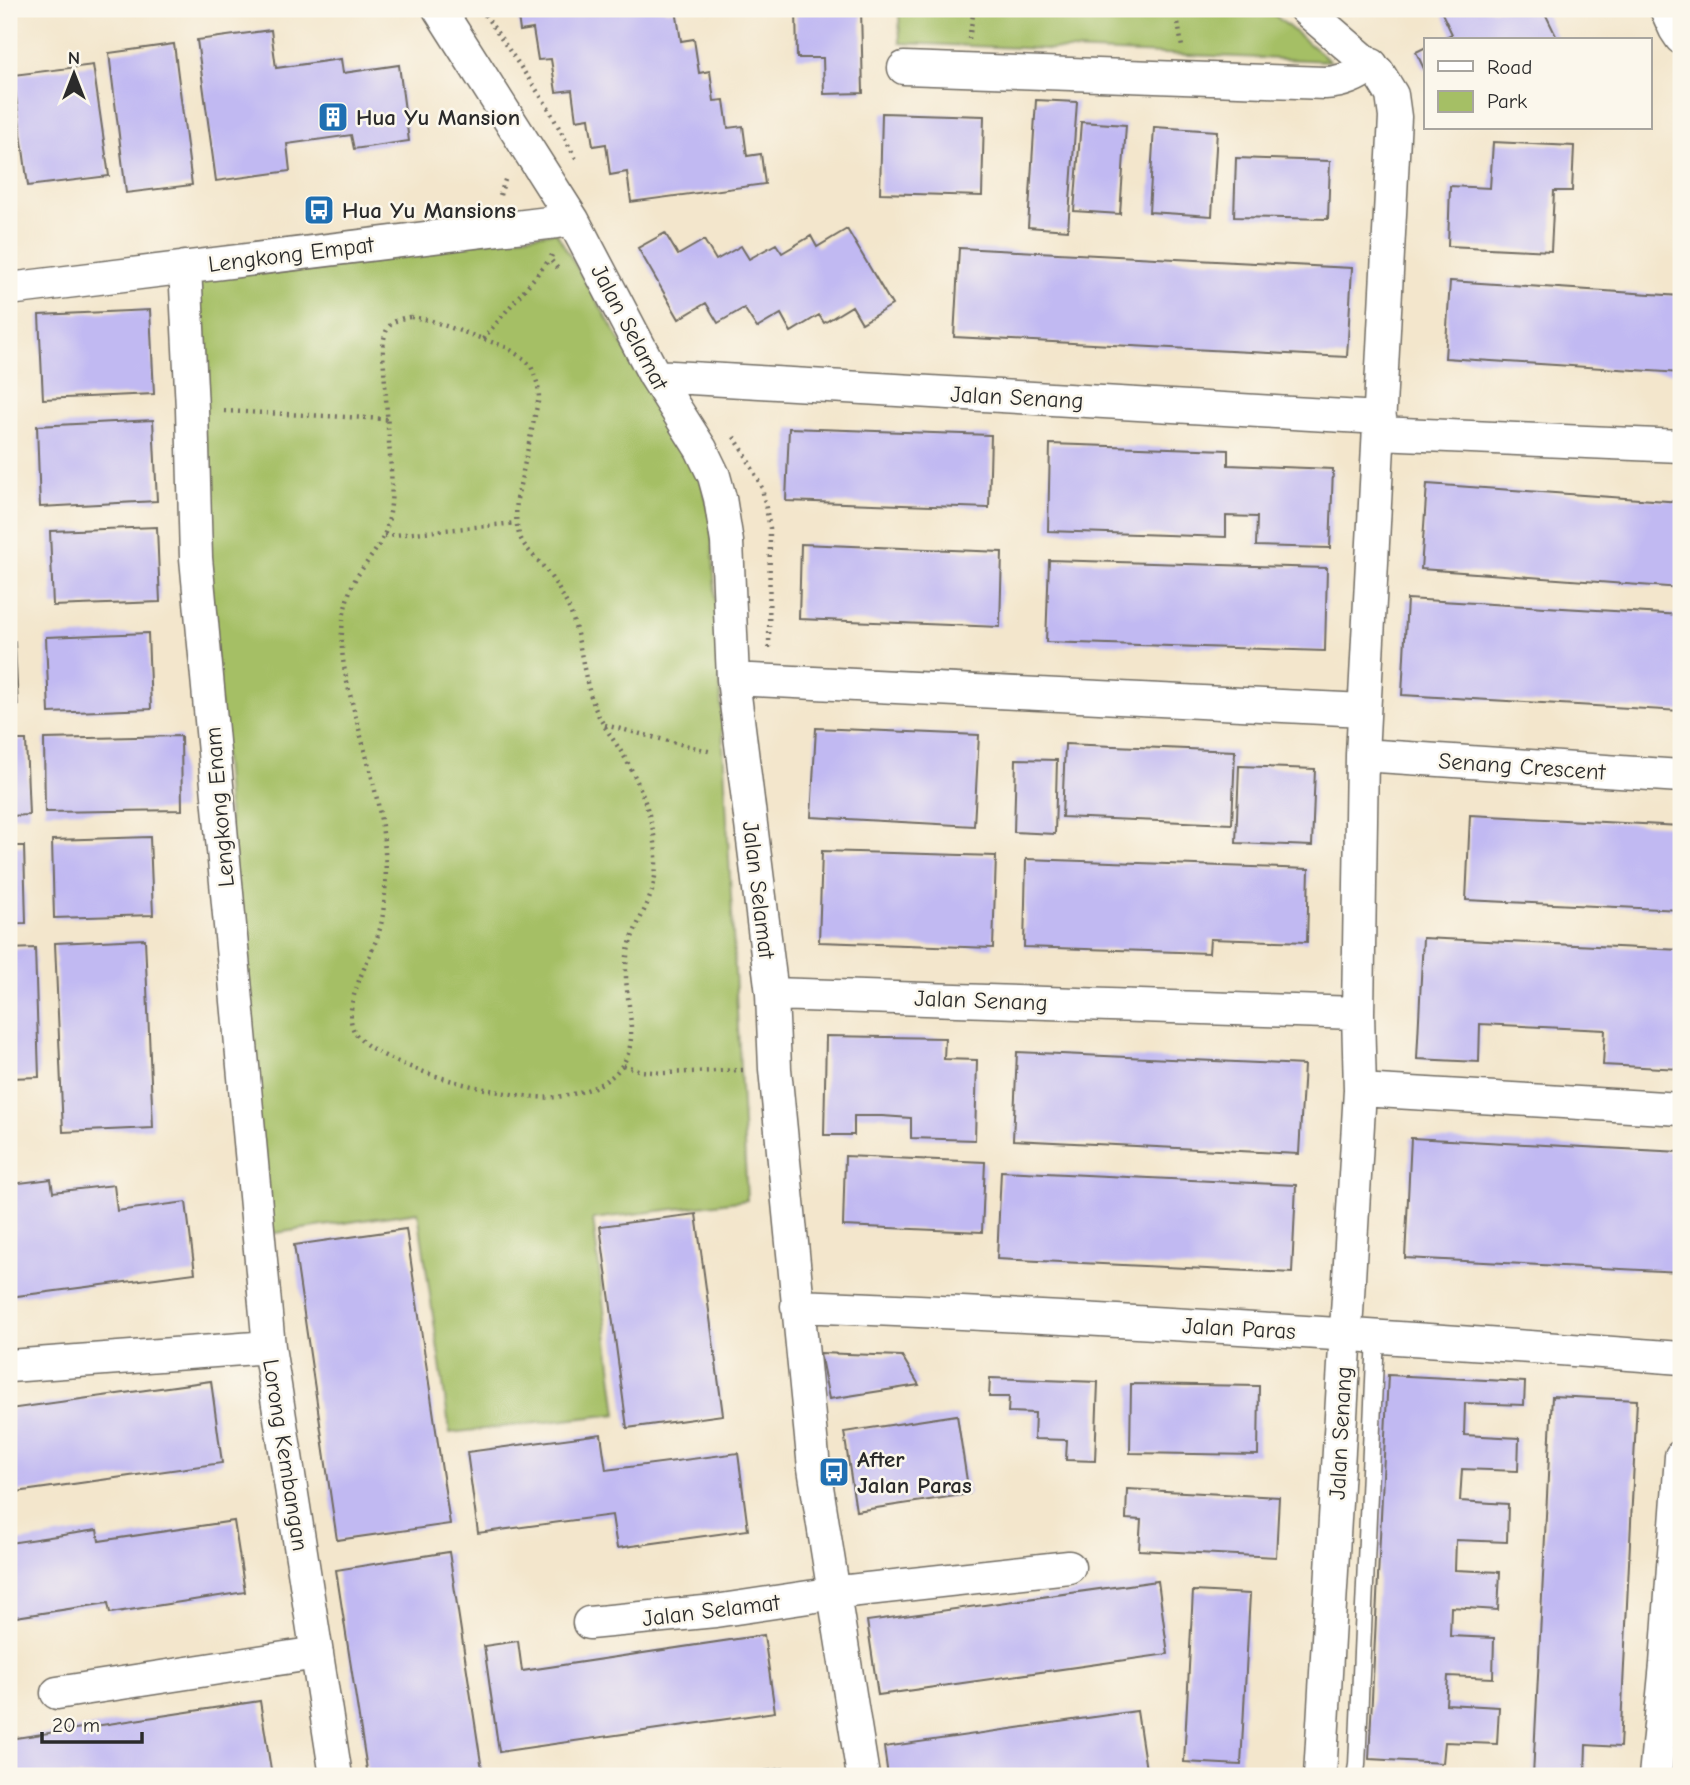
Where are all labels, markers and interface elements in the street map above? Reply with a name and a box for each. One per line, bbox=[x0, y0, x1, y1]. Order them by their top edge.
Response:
north arrow bbox=[38, 38, 108, 108]
legend bbox=[1424, 38, 1652, 130]
text: N bbox=[68, 47, 80, 69]
text: Road bbox=[1487, 55, 1532, 79]
text: Park bbox=[1487, 89, 1527, 113]
building icon: Hua Yu Mansion bbox=[316, 100, 350, 134]
place label: Hua Yu Mansion bbox=[356, 104, 520, 131]
bus stop icon: Hua Yu Mansions bbox=[302, 193, 336, 227]
place label: Hua Yu Mansions bbox=[342, 197, 516, 224]
street label: Lengkong Empat bbox=[207, 231, 377, 278]
street label: Jalan Selamat bbox=[585, 260, 675, 396]
street label: Jalan Senang bbox=[950, 381, 1084, 414]
street label: Lengkong Enam bbox=[199, 726, 240, 888]
street label: Senang Crescent bbox=[1438, 747, 1608, 786]
street label: Jalan Selamat bbox=[737, 820, 781, 962]
street label: Jalan Senang bbox=[914, 985, 1048, 1016]
street label: Jalan Paras bbox=[1182, 1312, 1296, 1345]
street label: Lorong Kembangan bbox=[257, 1357, 314, 1553]
street label: Jalan Senang bbox=[1324, 1366, 1357, 1500]
place label: After Jalan Paras bbox=[857, 1446, 972, 1499]
bus stop icon: After Jalan Paras bbox=[817, 1455, 851, 1489]
street label: Jalan Selamat bbox=[641, 1588, 783, 1632]
scale bar bbox=[42, 1701, 142, 1745]
text: 20 m bbox=[52, 1713, 100, 1737]

